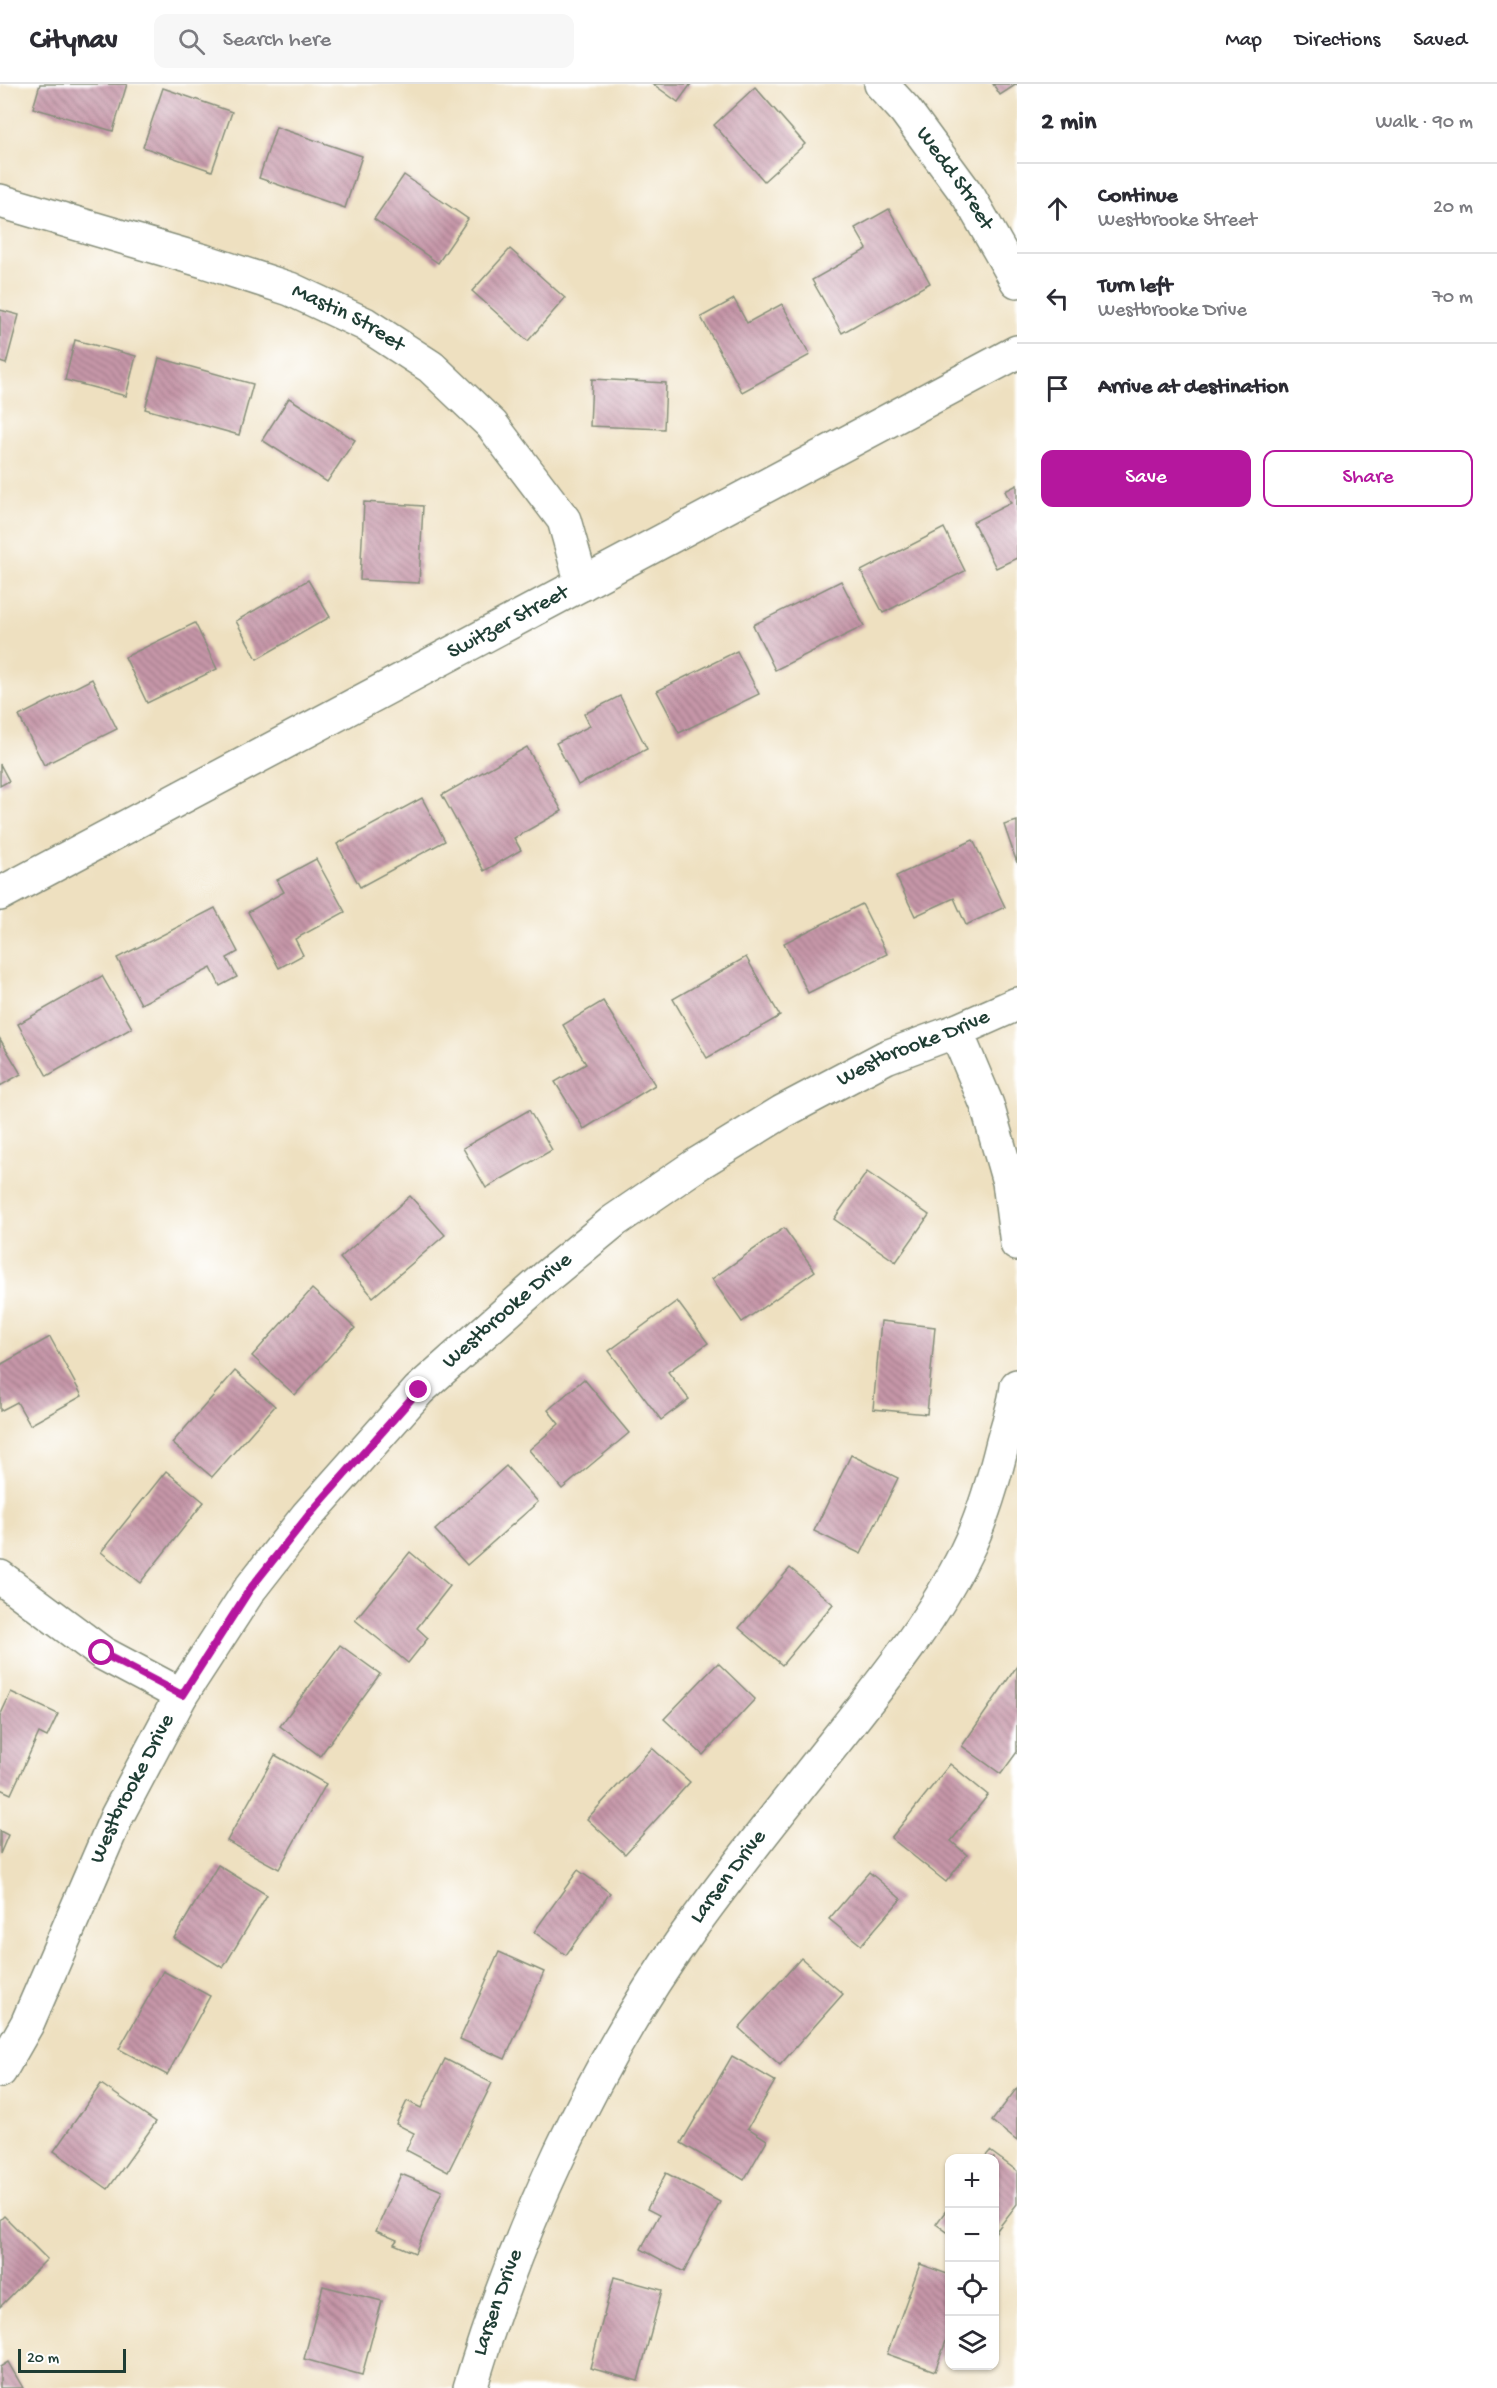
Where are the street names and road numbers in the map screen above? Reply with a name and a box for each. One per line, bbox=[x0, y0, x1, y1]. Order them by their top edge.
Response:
street label: Wedd Street bbox=[909, 122, 999, 237]
street label: Mastin Street bbox=[287, 279, 411, 360]
street label: Switzer Street bbox=[443, 579, 575, 666]
street label: Westbrooke Drive bbox=[833, 1004, 995, 1093]
street label: Westbrooke Drive bbox=[438, 1247, 578, 1375]
street label: Westbrooke Drive bbox=[85, 1709, 182, 1868]
street label: Larsen Drive bbox=[685, 1824, 773, 1929]
street label: Larsen Drive bbox=[468, 2245, 530, 2359]

